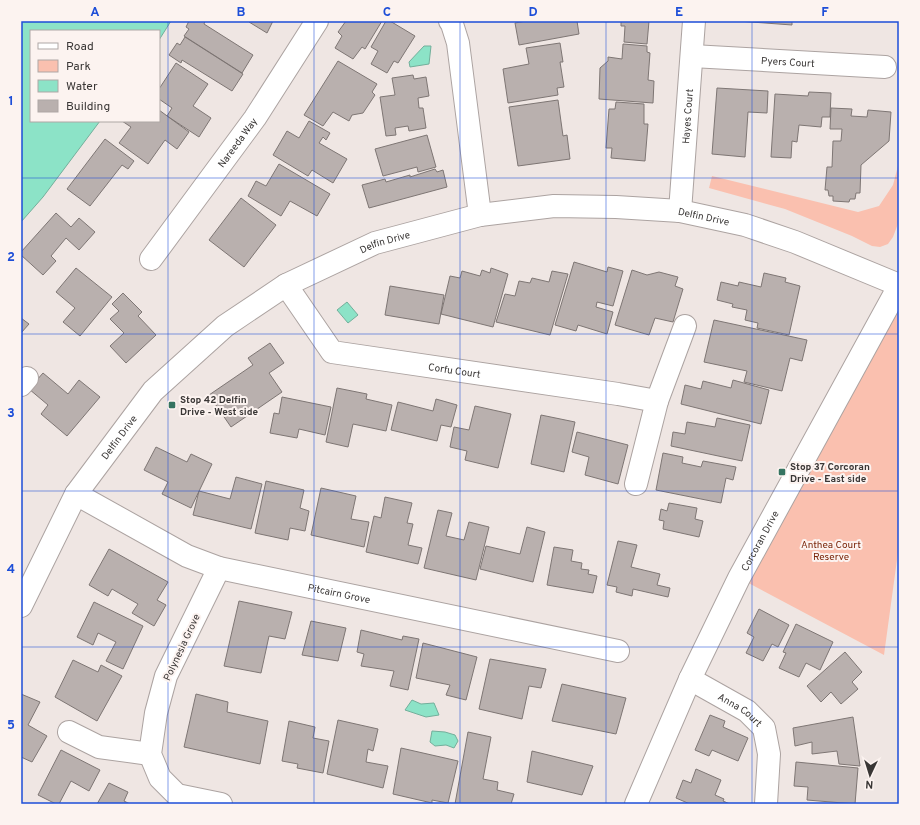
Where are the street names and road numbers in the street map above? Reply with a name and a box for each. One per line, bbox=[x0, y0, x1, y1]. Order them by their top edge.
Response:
street label: Pyers Court bbox=[760, 55, 815, 71]
street label: Hayes Court bbox=[680, 88, 697, 144]
street label: Nareeda Way bbox=[216, 116, 261, 171]
street label: Delfin Drive bbox=[677, 206, 730, 229]
street label: Delfin Drive bbox=[358, 229, 412, 257]
street label: Corfu Court bbox=[427, 361, 481, 382]
street label: Delfin Drive bbox=[99, 413, 141, 463]
street label: Corcoran Drive bbox=[739, 509, 783, 574]
street label: Pitcairn Grove bbox=[306, 582, 371, 607]
street label: Polynesia Grove bbox=[161, 612, 204, 683]
street label: Anna Court bbox=[715, 691, 764, 731]

